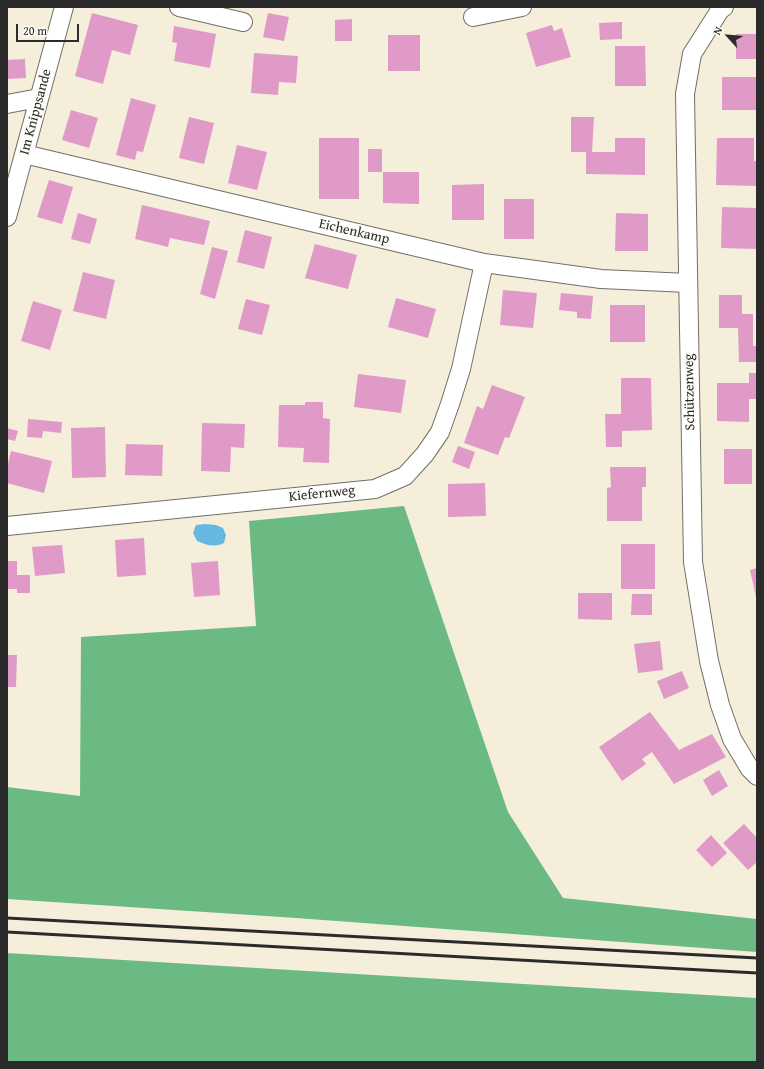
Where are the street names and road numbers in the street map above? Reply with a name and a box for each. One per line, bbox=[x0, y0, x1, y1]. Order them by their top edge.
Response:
street label: Im Knippsande bbox=[16, 67, 56, 157]
street label: Eichenkamp bbox=[317, 216, 391, 248]
street label: Schützenweg bbox=[681, 353, 699, 431]
street label: Kiefernweg bbox=[288, 482, 356, 506]

